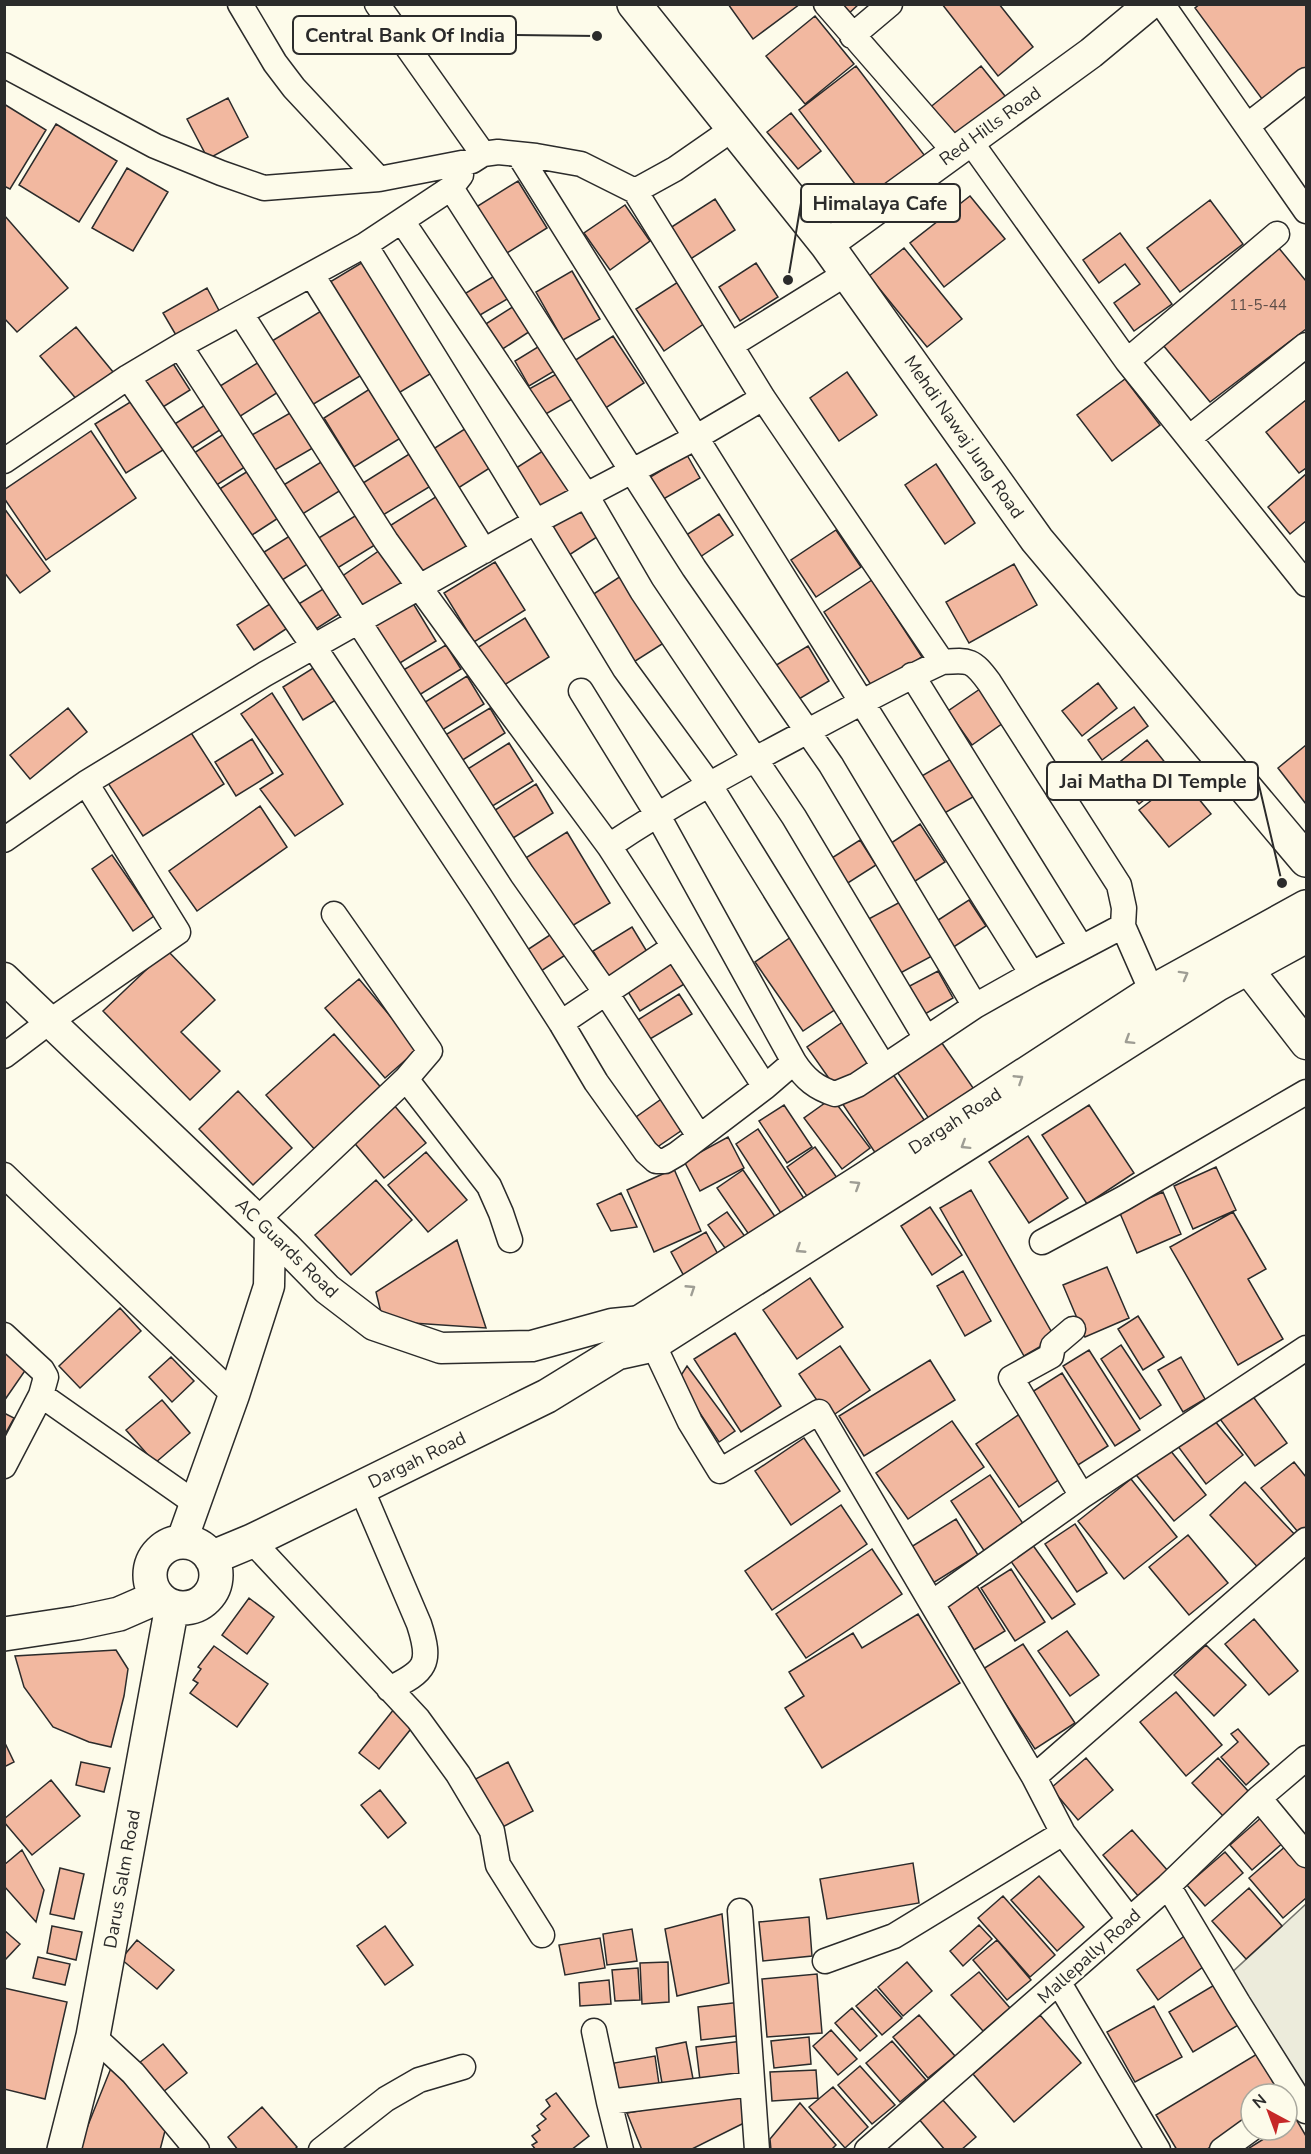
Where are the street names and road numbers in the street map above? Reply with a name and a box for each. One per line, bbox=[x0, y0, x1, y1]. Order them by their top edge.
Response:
street label: Red Hills Road bbox=[934, 81, 1046, 171]
street label: Mehdi Nawaj Jung Road bbox=[899, 351, 1029, 523]
street label: Dargah Road bbox=[904, 1082, 1006, 1160]
street label: AC Guards Road bbox=[230, 1193, 344, 1303]
street label: Dargah Road bbox=[364, 1426, 470, 1494]
street label: Darus Salm Road bbox=[98, 1808, 146, 1950]
street label: Mallepally Road bbox=[1032, 1903, 1146, 2009]

